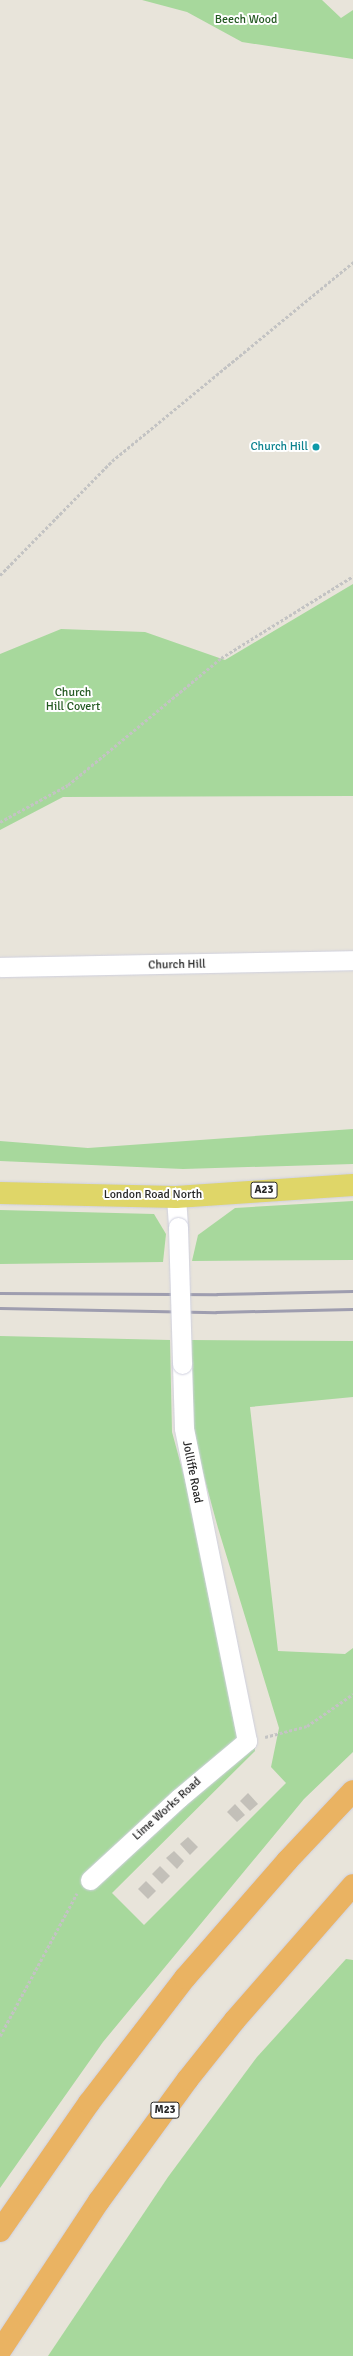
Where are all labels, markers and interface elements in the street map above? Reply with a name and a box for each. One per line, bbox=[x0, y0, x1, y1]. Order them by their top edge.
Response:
park label: Beech Wood bbox=[215, 13, 277, 27]
place label: Church Hill bbox=[250, 440, 308, 454]
marker: Church Hill bbox=[311, 442, 321, 452]
park label: Church Hill Covert bbox=[46, 686, 100, 714]
street label: Church Hill bbox=[148, 957, 206, 973]
road number: A23 bbox=[250, 1181, 278, 1199]
street label: London Road North bbox=[104, 1188, 202, 1202]
street label: Jolliffe Road bbox=[179, 1439, 205, 1505]
street label: Lime Works Road bbox=[130, 1774, 204, 1844]
road number: M23 bbox=[150, 2101, 180, 2119]

